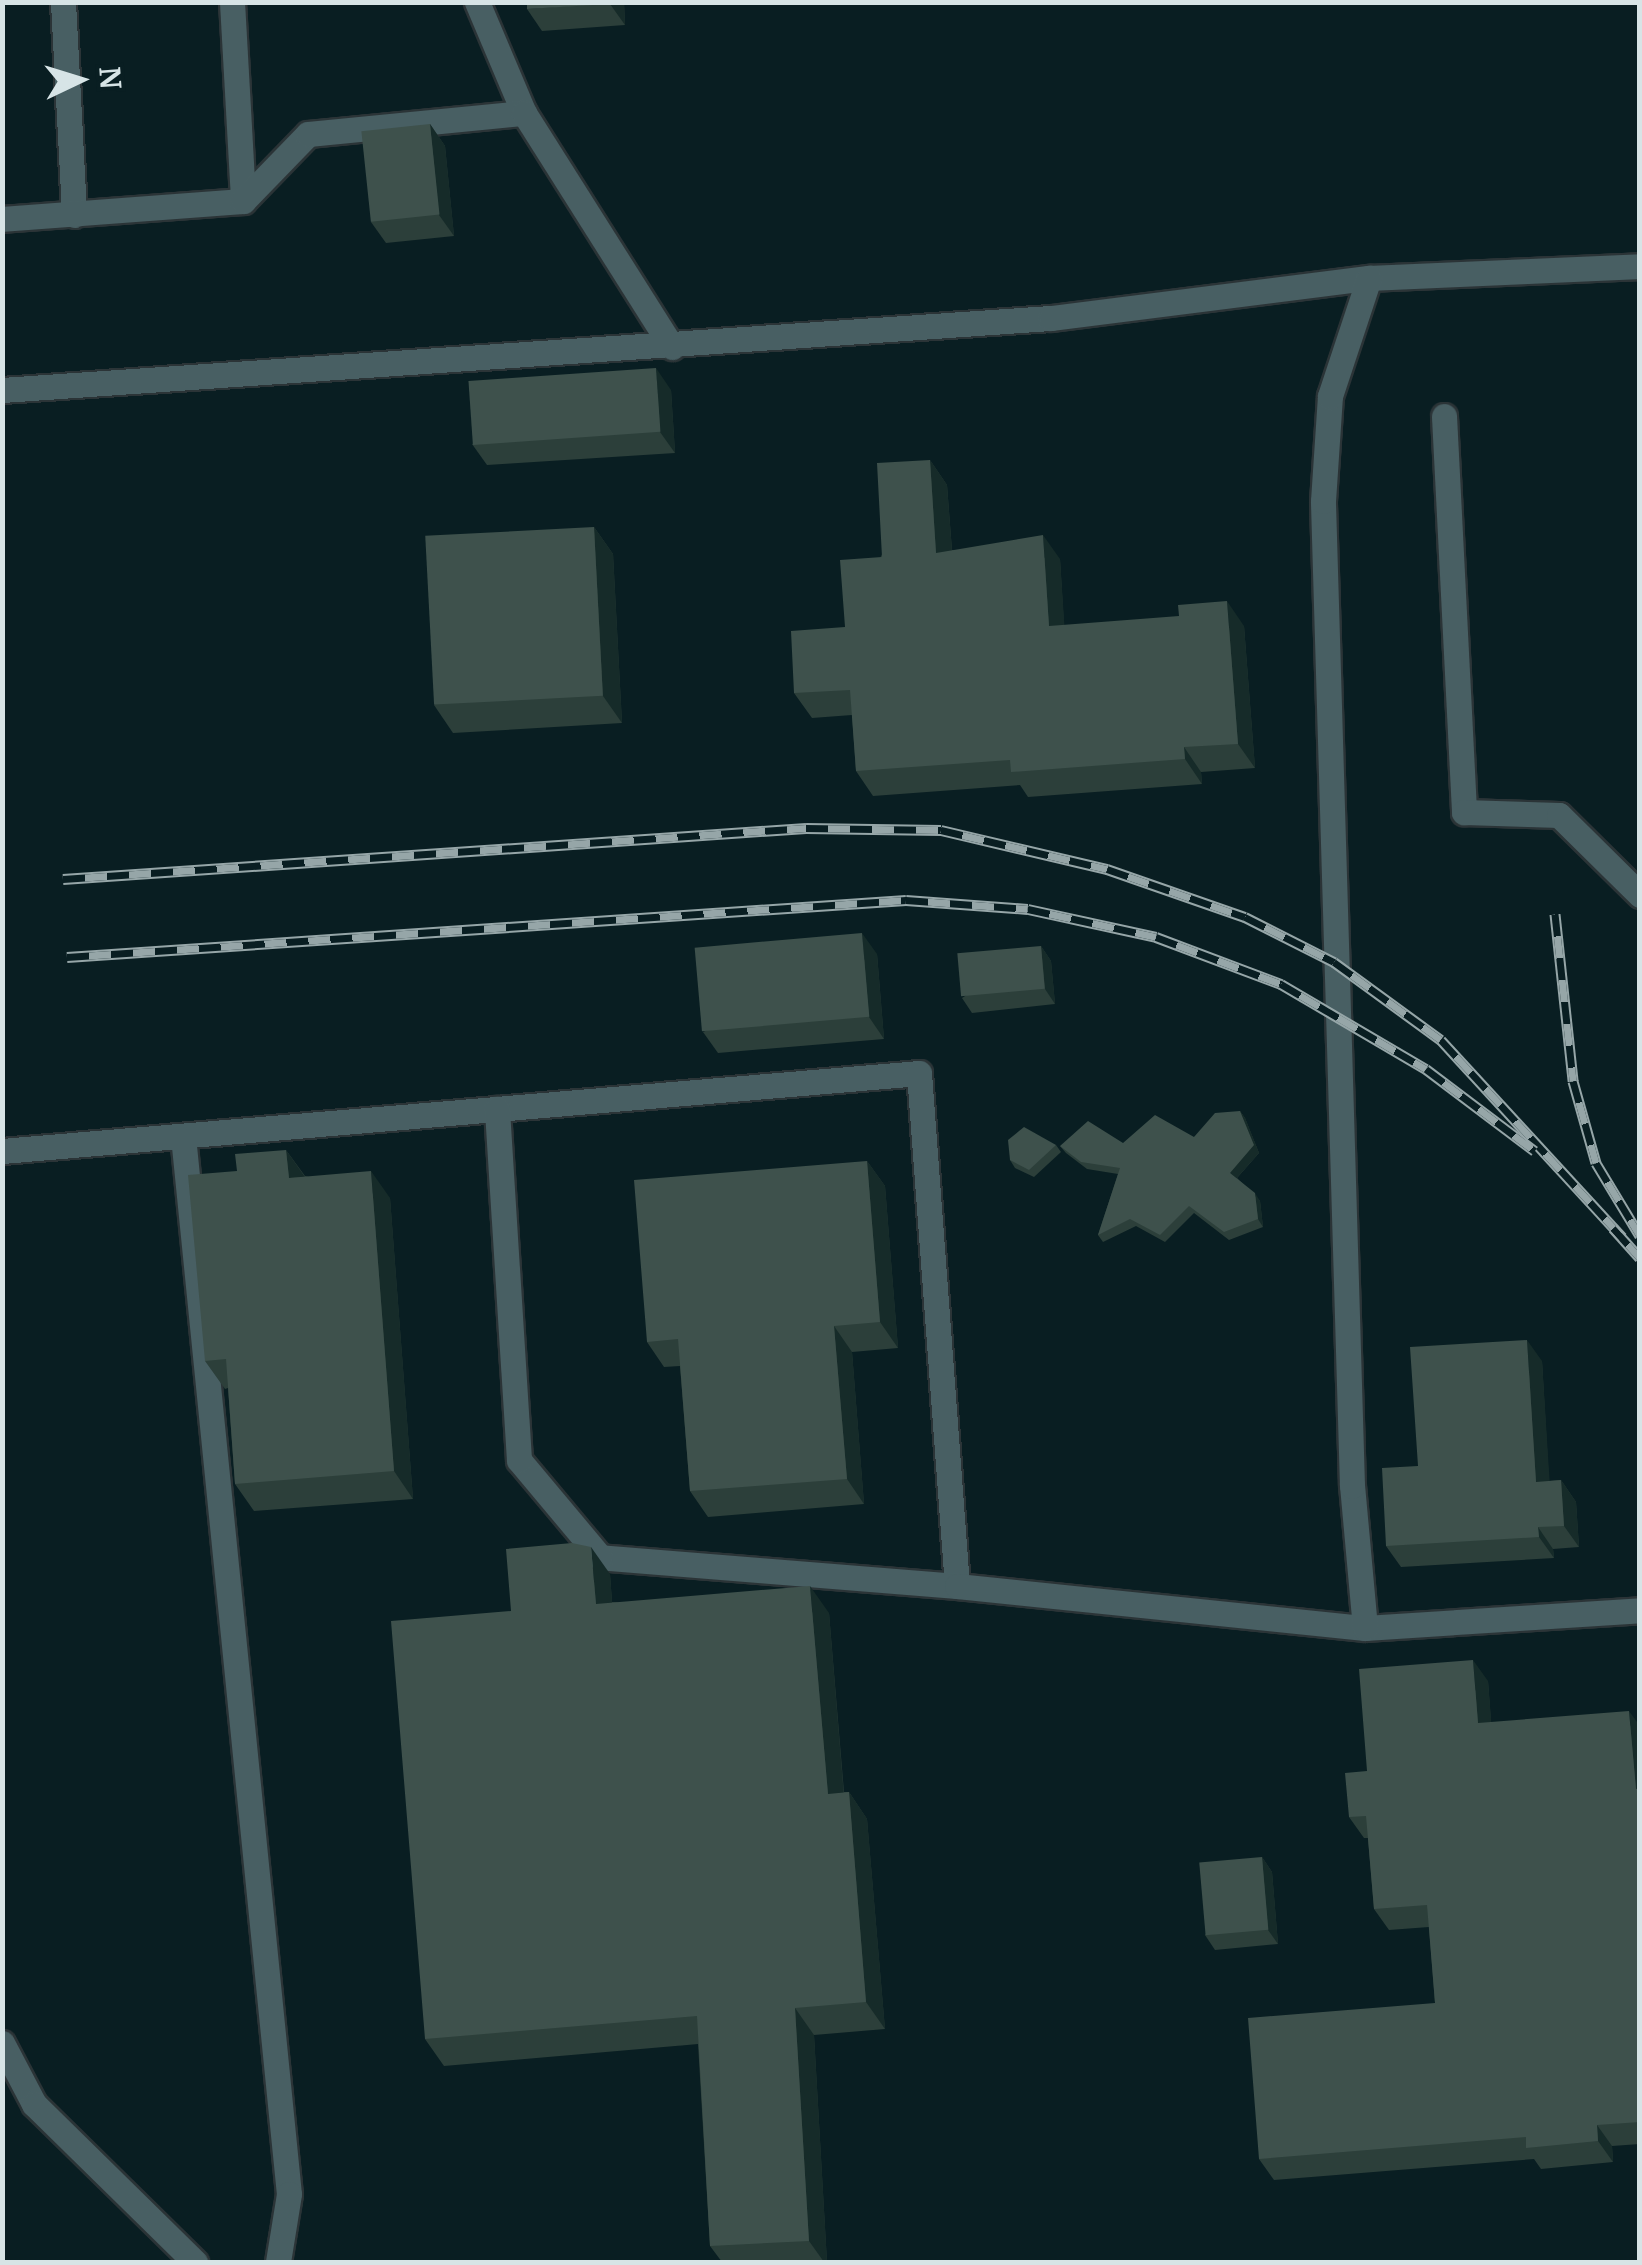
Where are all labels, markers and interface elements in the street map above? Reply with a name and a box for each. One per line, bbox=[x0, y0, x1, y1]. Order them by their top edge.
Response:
north arrow bbox=[30, 30, 130, 130]
text: N bbox=[91, 66, 129, 90]

